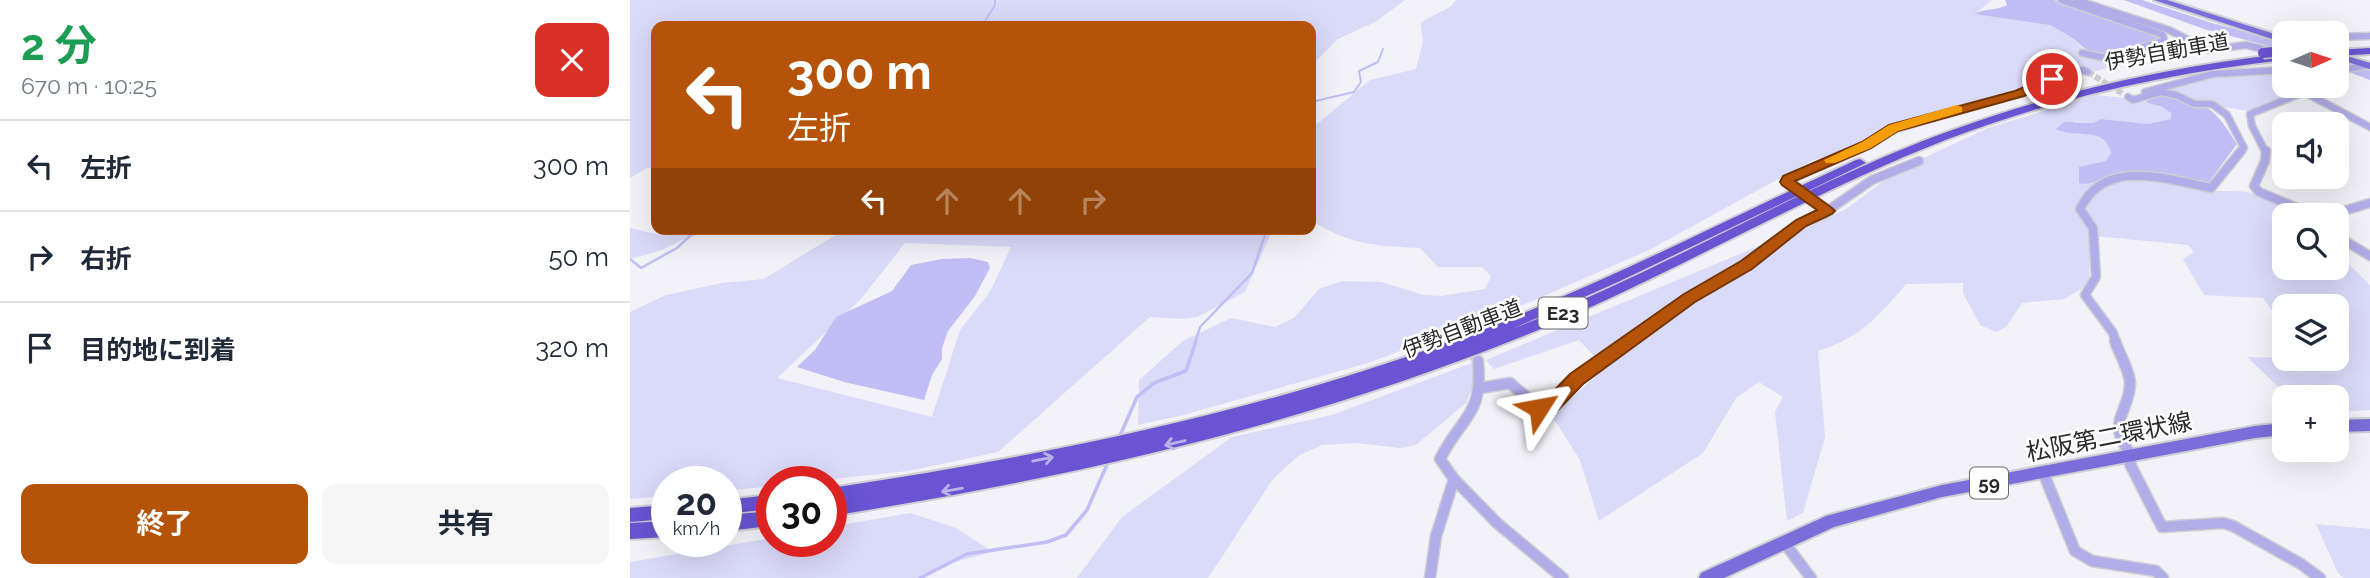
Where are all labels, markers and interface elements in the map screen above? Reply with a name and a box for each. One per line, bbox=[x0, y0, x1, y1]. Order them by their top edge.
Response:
text: 2 分 bbox=[21, 21, 97, 70]
north arrow bbox=[2272, 21, 2348, 98]
map controls bbox=[2272, 21, 2349, 462]
button: close bbox=[535, 23, 609, 97]
street label: 伊勢自動車道 bbox=[2103, 28, 2231, 75]
text: 300 m bbox=[787, 43, 932, 100]
icon: left bbox=[672, 49, 763, 140]
pin bbox=[2022, 49, 2082, 109]
icon: arrive bbox=[2033, 60, 2071, 98]
text: 670 m · 10:25 bbox=[21, 72, 157, 99]
text: 左折 bbox=[787, 109, 851, 146]
button: sound bbox=[2272, 112, 2349, 189]
icon: left bbox=[21, 147, 59, 185]
text: 300 m bbox=[533, 151, 609, 181]
text: 左折 bbox=[80, 153, 132, 183]
icon: left bbox=[855, 182, 893, 220]
icon: ahead bbox=[928, 182, 966, 220]
icon: ahead bbox=[1001, 182, 1039, 220]
icon: right bbox=[1074, 182, 1112, 220]
button: search bbox=[2272, 203, 2349, 280]
icon: right bbox=[21, 238, 59, 276]
text: 50 m bbox=[548, 242, 609, 272]
text: 右折 bbox=[80, 244, 132, 274]
street label: 伊勢自動車道 bbox=[1399, 294, 1525, 363]
button: layers bbox=[2272, 294, 2349, 371]
road number: E23 bbox=[1538, 298, 1588, 328]
icon: arrive bbox=[21, 329, 59, 367]
text: 320 m bbox=[535, 333, 609, 363]
text: 目的地に到着 bbox=[80, 335, 236, 365]
position arrow bbox=[1502, 371, 1576, 445]
button: + bbox=[2272, 385, 2349, 462]
street label: 松阪第二環状線 bbox=[2024, 406, 2194, 467]
one-way arrow bbox=[1164, 438, 1186, 451]
one-way arrow bbox=[1032, 452, 1054, 466]
speed limit sign: 30 bbox=[756, 466, 847, 557]
road number: 59 bbox=[1970, 468, 2008, 498]
text: 20 bbox=[676, 482, 717, 523]
button: 終了 bbox=[21, 484, 308, 564]
button: 共有 bbox=[322, 484, 609, 564]
one-way arrow bbox=[941, 484, 964, 497]
text: km/h bbox=[673, 518, 720, 539]

